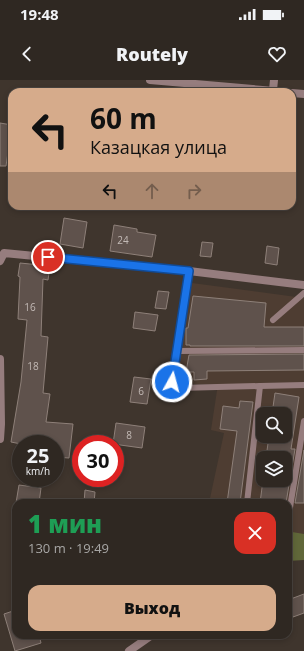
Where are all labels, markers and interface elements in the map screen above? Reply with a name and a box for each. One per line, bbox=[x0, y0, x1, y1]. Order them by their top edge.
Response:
text: 19:48 bbox=[20, 4, 59, 24]
text: Routely bbox=[116, 42, 188, 66]
icon: back bbox=[16, 43, 38, 65]
icon: heart bbox=[266, 43, 288, 65]
text: 60 m bbox=[90, 99, 157, 137]
icon: left bbox=[24, 104, 76, 156]
text: Казацкая улица bbox=[90, 135, 227, 159]
icon: left bbox=[99, 180, 121, 202]
icon: ahead bbox=[141, 180, 163, 202]
icon: right bbox=[183, 180, 205, 202]
house number: 24 bbox=[117, 233, 129, 247]
pin bbox=[31, 240, 65, 274]
icon: arrive bbox=[37, 246, 59, 268]
house number: 16 bbox=[24, 300, 36, 314]
house number: 18 bbox=[27, 359, 39, 373]
position arrow bbox=[151, 361, 193, 403]
house number: 6 bbox=[138, 384, 144, 398]
map controls bbox=[256, 407, 292, 487]
button: search bbox=[256, 407, 292, 443]
house number: 8 bbox=[126, 428, 132, 442]
speed limit sign: 30 bbox=[72, 435, 124, 487]
text: 25 bbox=[27, 442, 49, 469]
button: layers bbox=[256, 451, 292, 487]
text: km/h bbox=[26, 464, 50, 478]
text: 1 мин bbox=[28, 507, 102, 540]
button: close bbox=[234, 512, 276, 554]
text: 130 m · 19:49 bbox=[28, 539, 109, 557]
button: Выход bbox=[28, 585, 276, 631]

